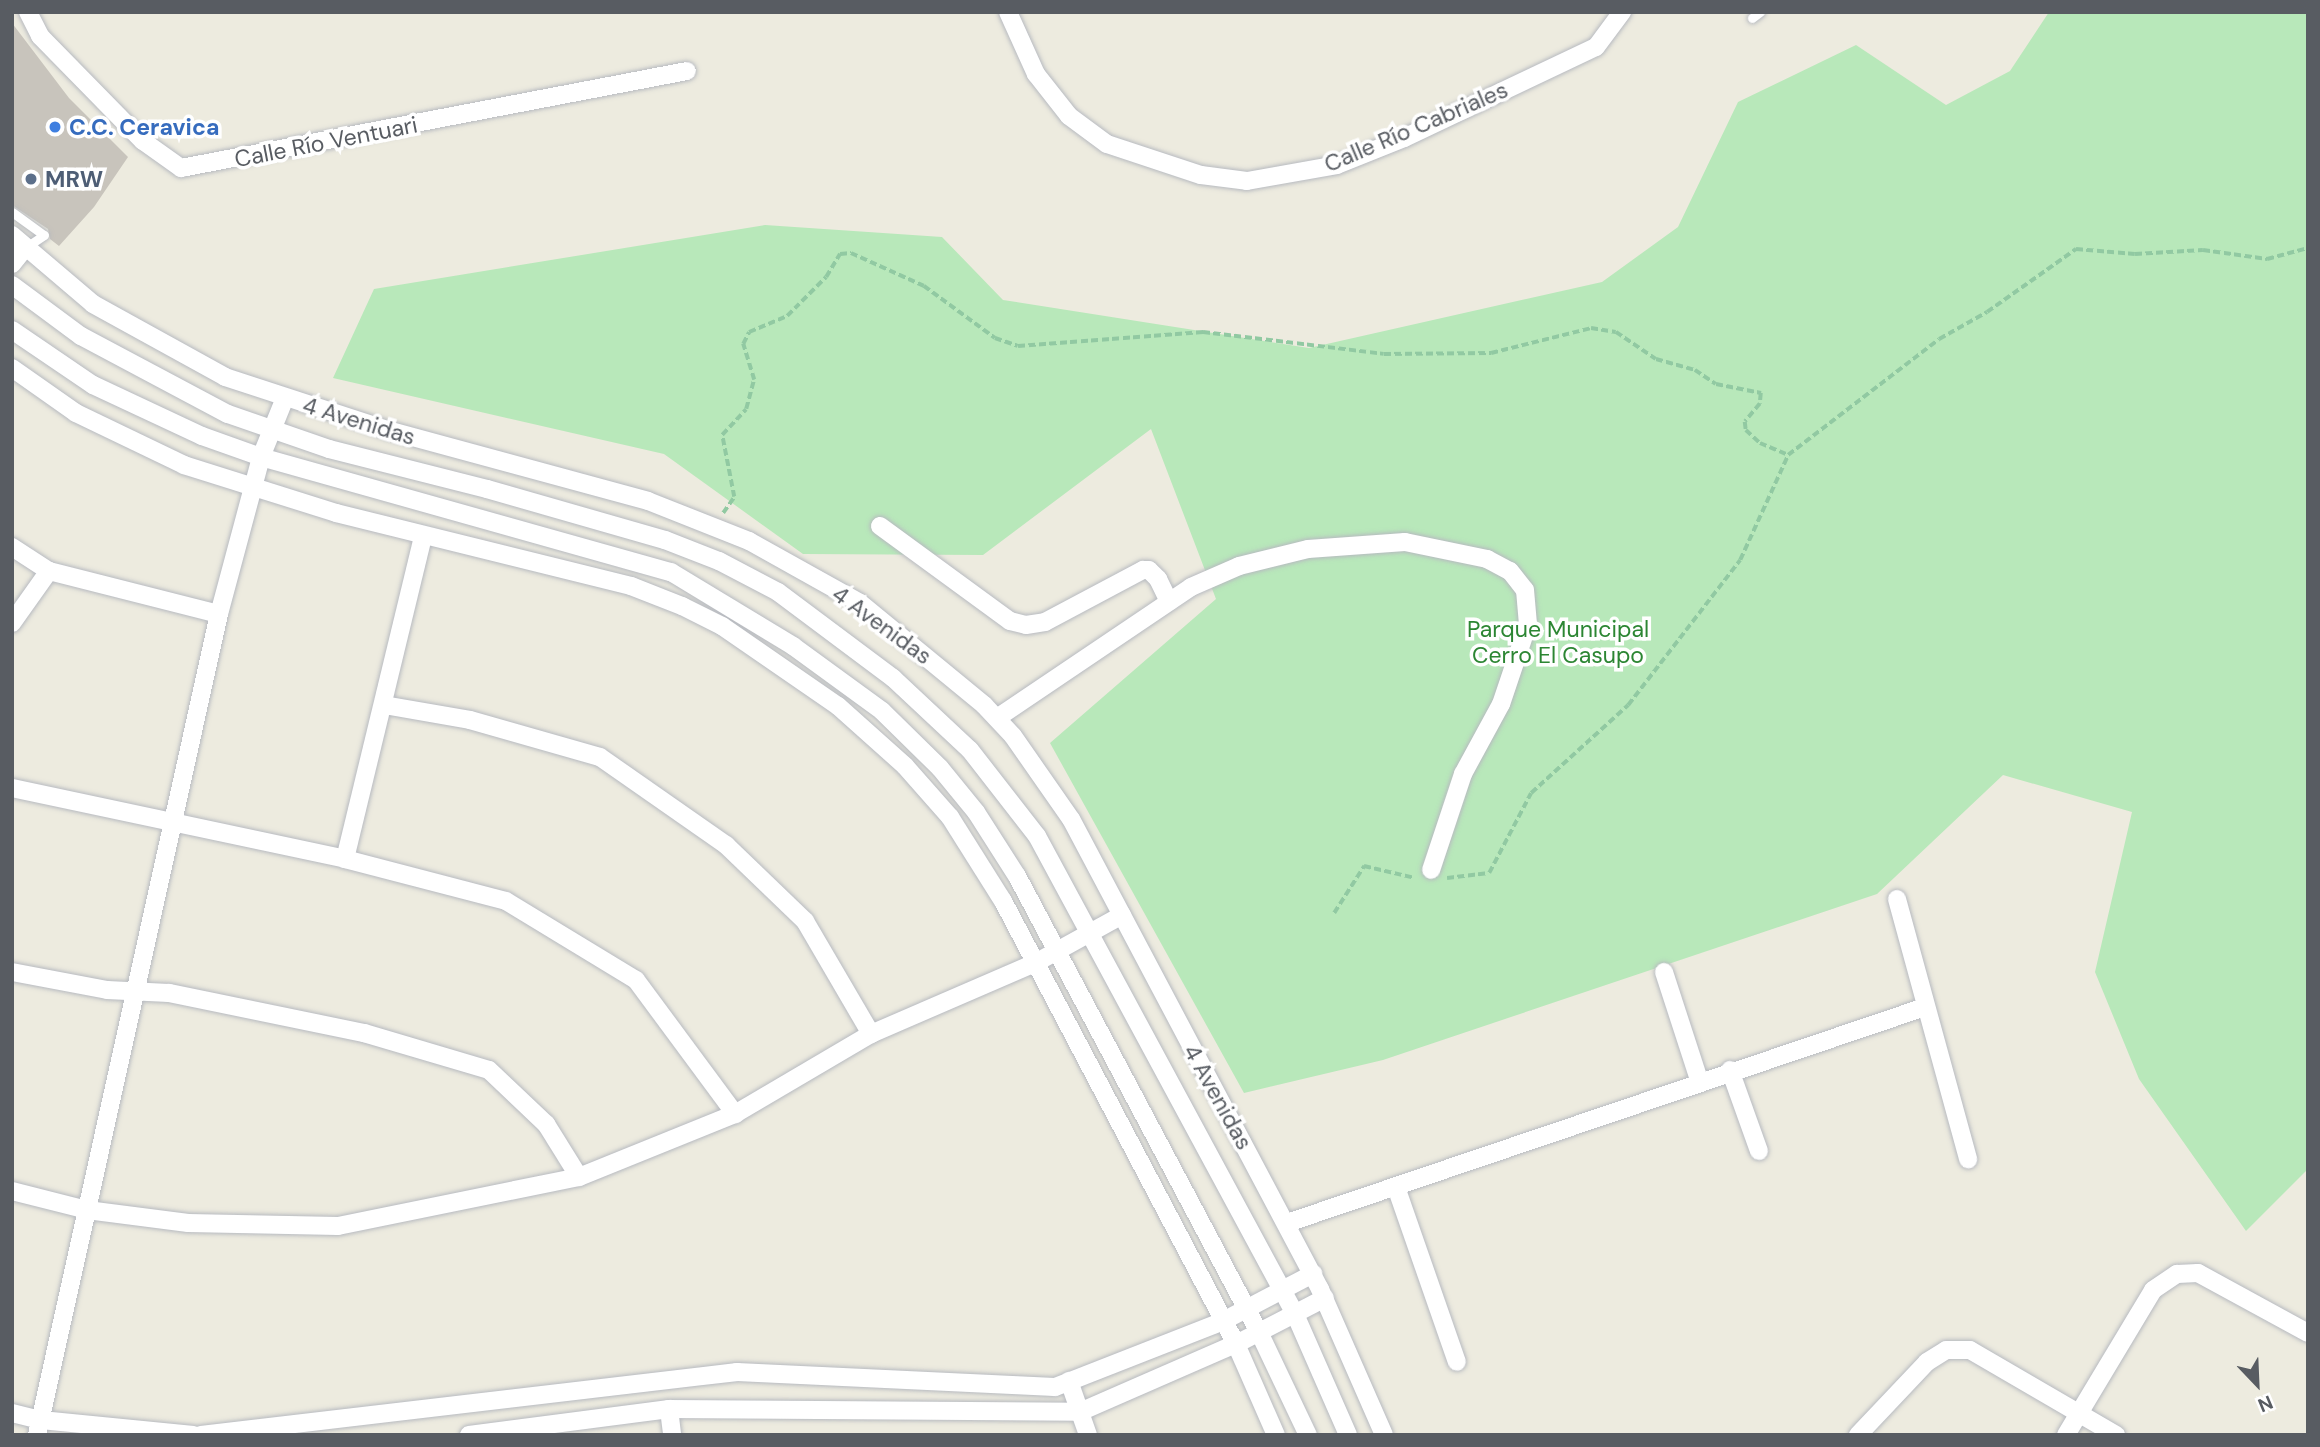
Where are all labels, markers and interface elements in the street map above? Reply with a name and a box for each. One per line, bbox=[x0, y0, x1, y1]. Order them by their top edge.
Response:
street label: Calle Río Cabriales bbox=[1320, 76, 1512, 178]
street label: Calle Río Ventuari bbox=[232, 111, 420, 173]
place label: C.C. Ceravica bbox=[69, 113, 219, 141]
marker: C.C. Ceravica bbox=[47, 119, 63, 135]
place label: MRW bbox=[45, 165, 103, 193]
marker: MRW bbox=[23, 171, 39, 187]
street label: 4 Avenidas bbox=[300, 391, 418, 451]
street label: 4 Avenidas bbox=[827, 580, 937, 670]
park label: Parque Municipal Cerro El Casupo bbox=[1467, 615, 1649, 669]
street label: 4 Avenidas bbox=[1178, 1040, 1258, 1154]
north arrow bbox=[2222, 1349, 2292, 1419]
text: N bbox=[2254, 1390, 2277, 1418]

